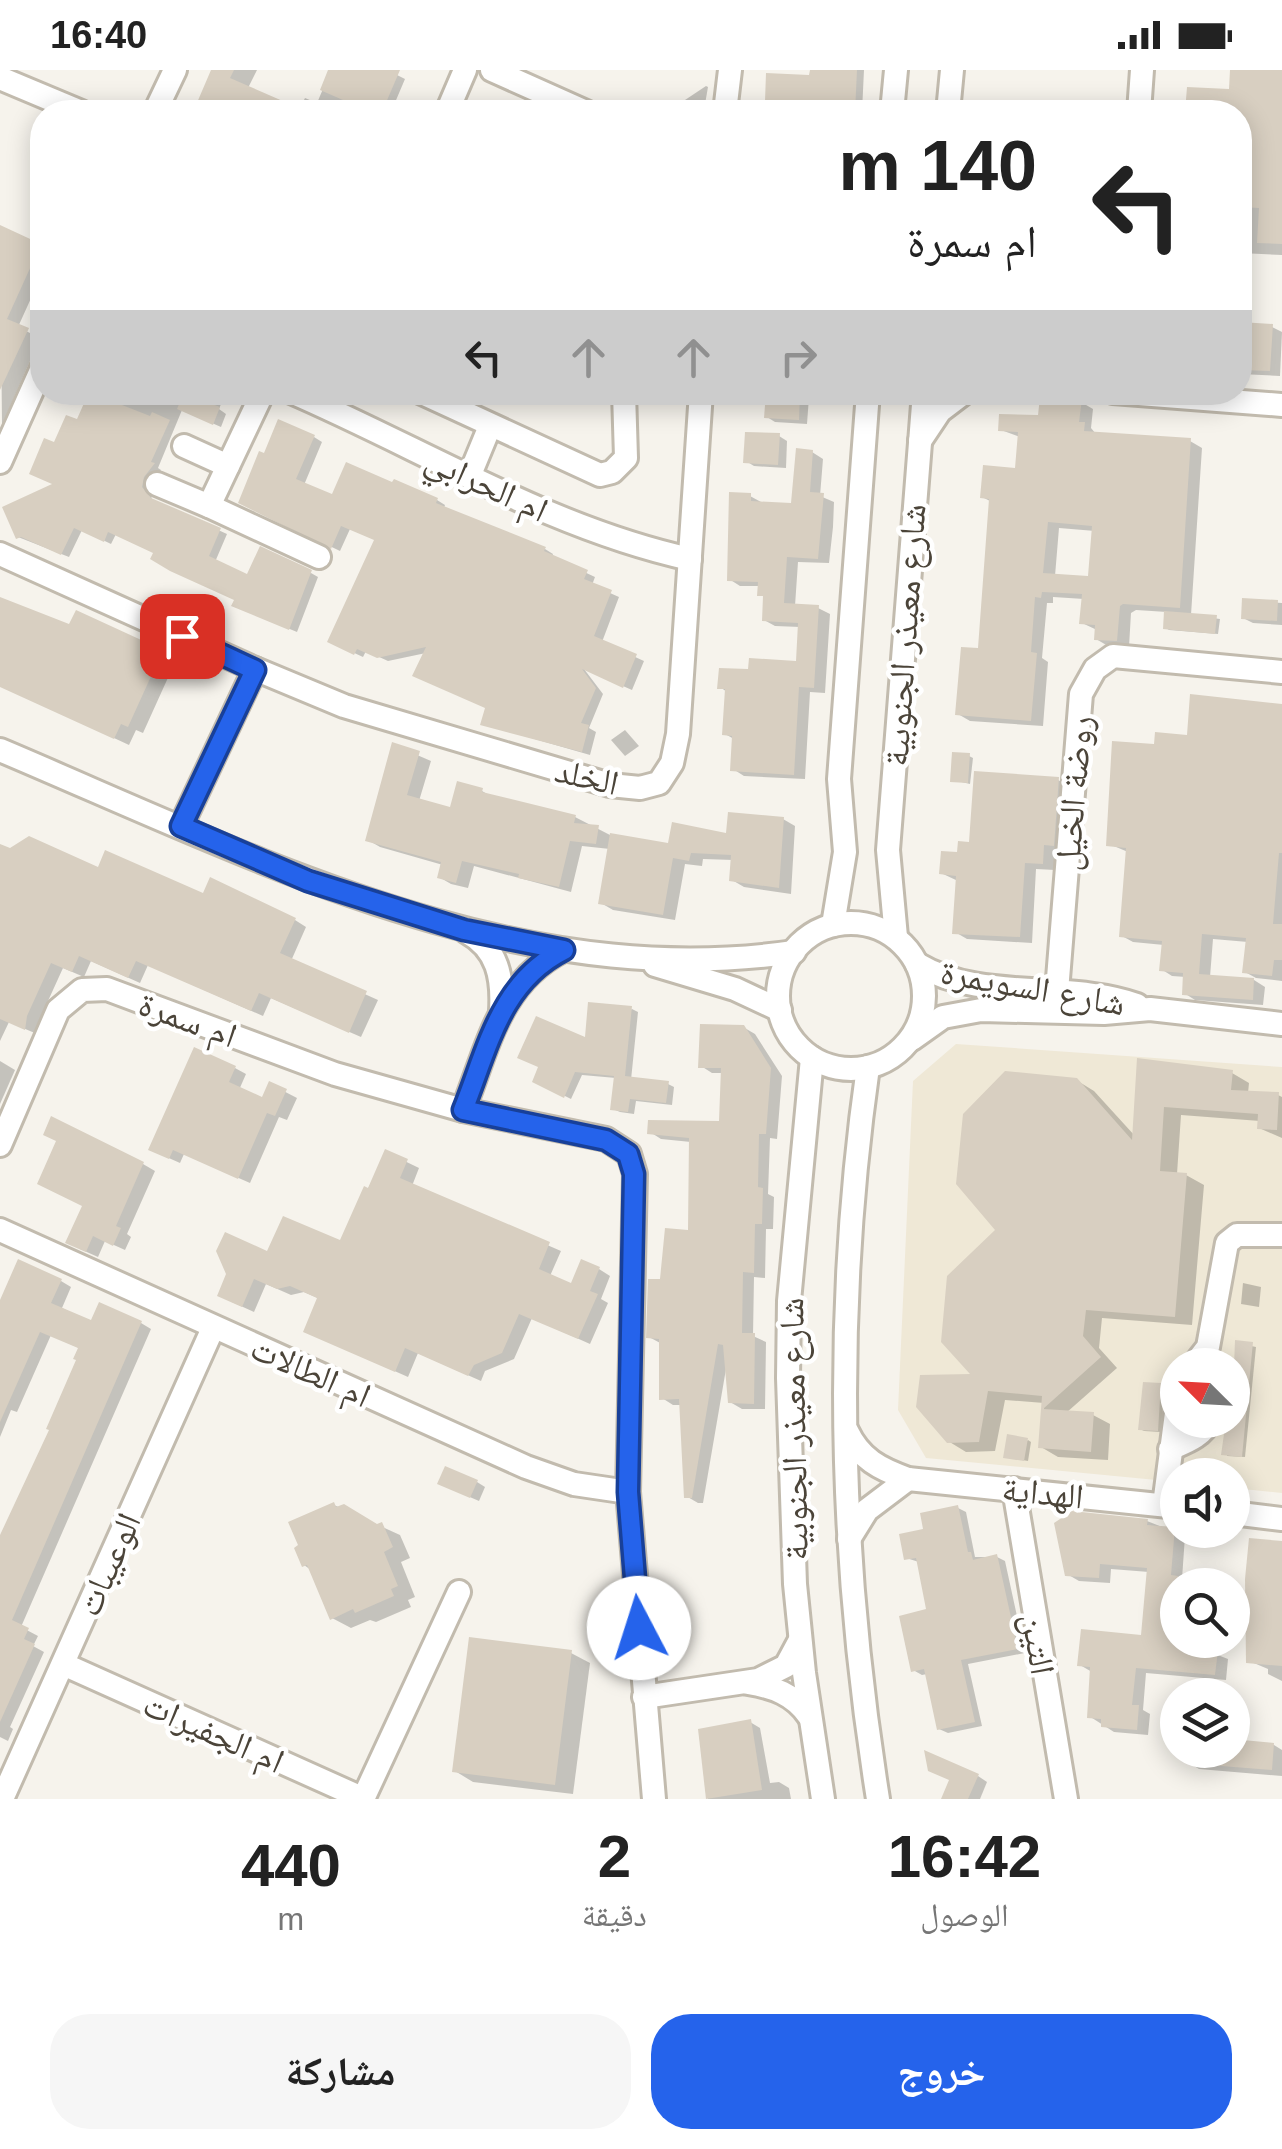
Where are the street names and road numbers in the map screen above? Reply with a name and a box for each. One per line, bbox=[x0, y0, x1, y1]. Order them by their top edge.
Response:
street label: ام الحرابي bbox=[416, 439, 554, 537]
street label: شارع معيذر الجنوبية bbox=[875, 503, 936, 768]
street label: روضة الخيل bbox=[1047, 714, 1101, 872]
street label: الخلد bbox=[551, 750, 623, 802]
street label: شارع السويمرة bbox=[937, 952, 1128, 1025]
street label: ام سمرة bbox=[132, 983, 242, 1058]
street label: شارع معيذر الجنوبية bbox=[771, 1297, 818, 1561]
street label: ام الطالات bbox=[243, 1327, 377, 1418]
street label: الهداية bbox=[1000, 1468, 1086, 1516]
street label: الوعيبات bbox=[68, 1507, 149, 1622]
street label: التين bbox=[1013, 1611, 1063, 1678]
street label: ام الجفيرات bbox=[136, 1684, 290, 1784]

